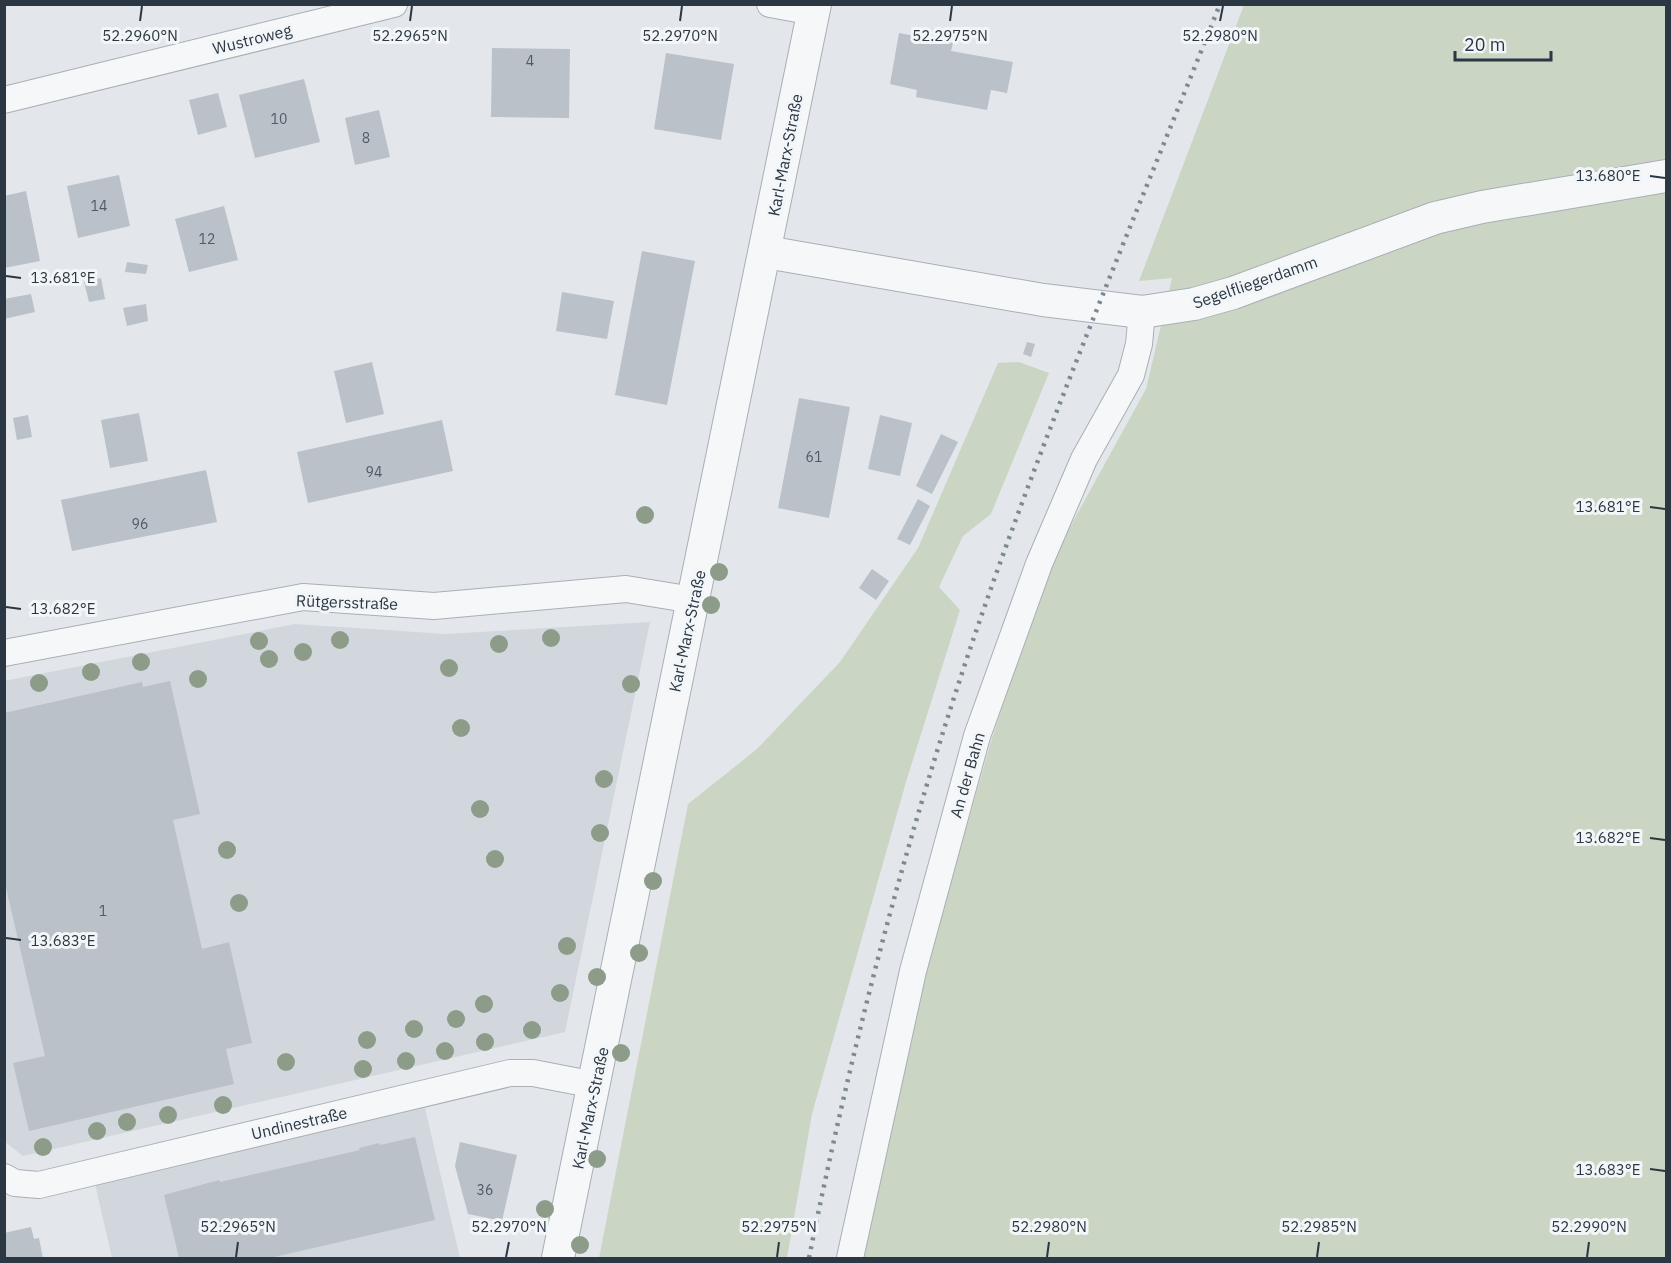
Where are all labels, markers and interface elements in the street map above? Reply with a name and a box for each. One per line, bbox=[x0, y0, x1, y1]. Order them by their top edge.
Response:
street label: Wustroweg bbox=[210, 19, 294, 58]
scale bar bbox=[1455, 24, 1551, 62]
text: 52.2960°N bbox=[102, 26, 178, 45]
text: 52.2965°N bbox=[372, 26, 448, 45]
text: 52.2970°N bbox=[642, 26, 718, 45]
text: 52.2975°N bbox=[912, 26, 988, 45]
text: 52.2980°N bbox=[1182, 26, 1258, 45]
text: 20 m bbox=[1464, 33, 1506, 56]
house number: 4 bbox=[526, 52, 534, 70]
street label: Karl-Marx-Straße bbox=[763, 92, 807, 218]
house number: 10 bbox=[271, 110, 287, 128]
house number: 8 bbox=[362, 129, 370, 147]
text: 13.680°E bbox=[1576, 166, 1640, 185]
house number: 14 bbox=[91, 197, 107, 215]
house number: 12 bbox=[199, 230, 215, 248]
street label: Segelfliegerdamm bbox=[1190, 251, 1320, 313]
text: 13.681°E bbox=[31, 268, 95, 287]
house number: 61 bbox=[806, 448, 822, 466]
house number: 94 bbox=[366, 463, 382, 481]
text: 13.681°E bbox=[1576, 497, 1640, 516]
house number: 96 bbox=[132, 515, 148, 533]
street label: Karl-Marx-Straße bbox=[664, 568, 710, 694]
street label: Rütgersstraße bbox=[296, 590, 399, 614]
text: 13.682°E bbox=[31, 599, 95, 618]
street label: An der Bahn bbox=[945, 730, 989, 820]
text: 13.682°E bbox=[1576, 828, 1640, 847]
house number: 1 bbox=[99, 902, 107, 920]
text: 13.683°E bbox=[31, 931, 95, 950]
street label: Karl-Marx-Straße bbox=[567, 1045, 613, 1171]
street label: Undinestraße bbox=[249, 1102, 349, 1144]
text: 13.683°E bbox=[1576, 1160, 1640, 1179]
house number: 36 bbox=[477, 1181, 493, 1199]
text: 52.2965°N bbox=[200, 1217, 276, 1236]
text: 52.2970°N bbox=[471, 1217, 547, 1236]
text: 52.2975°N bbox=[741, 1217, 817, 1236]
text: 52.2980°N bbox=[1011, 1217, 1087, 1236]
text: 52.2985°N bbox=[1281, 1217, 1357, 1236]
text: 52.2990°N bbox=[1551, 1217, 1627, 1236]

